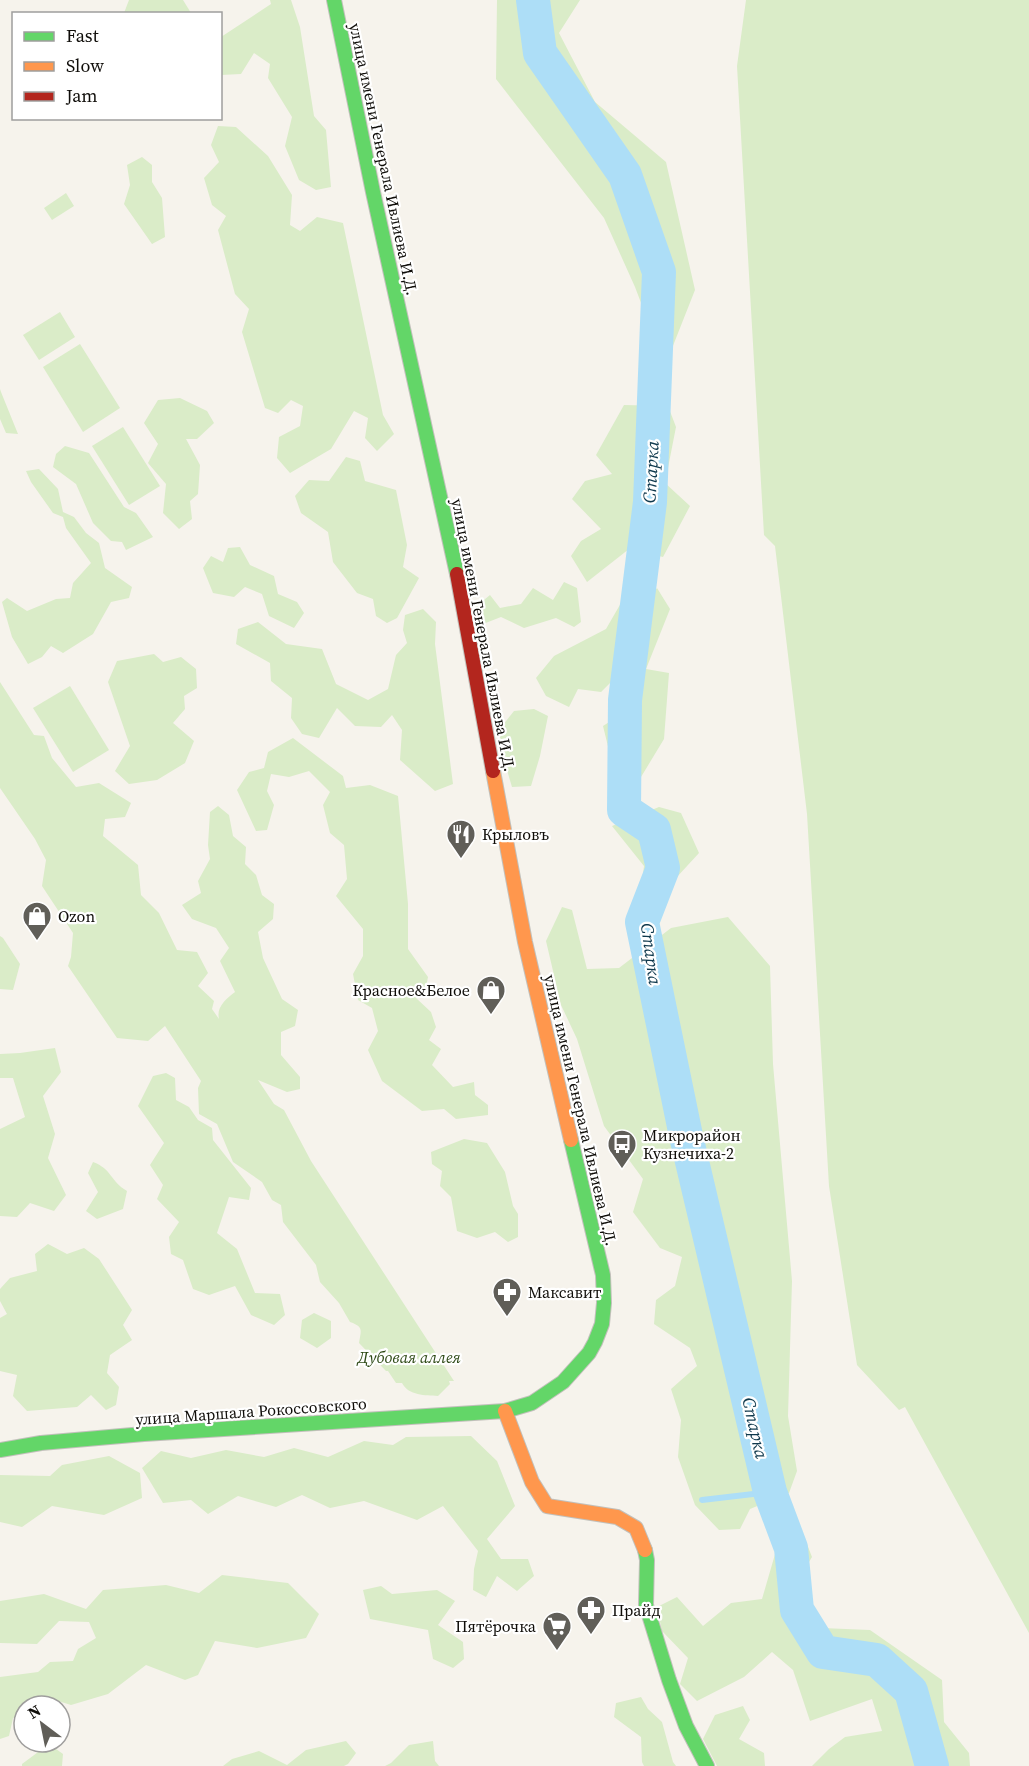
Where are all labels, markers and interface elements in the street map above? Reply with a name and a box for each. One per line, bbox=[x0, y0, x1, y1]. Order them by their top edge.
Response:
legend bbox=[12, 12, 222, 120]
street label: улица имени Генерала Ивлиева И.Д. bbox=[344, 21, 424, 297]
text: Fast bbox=[66, 23, 99, 48]
text: Slow bbox=[66, 53, 104, 78]
text: Jam bbox=[65, 83, 98, 108]
water label: Старка bbox=[636, 440, 665, 504]
street label: улица имени Генерала Ивлиева И.Д. bbox=[447, 497, 521, 773]
restaurant icon: Крыловъ bbox=[445, 818, 477, 860]
place label: Крыловъ bbox=[482, 823, 549, 845]
shop icon: Ozon bbox=[21, 900, 53, 942]
place label: Ozon bbox=[58, 905, 95, 927]
water label: Старка bbox=[635, 921, 668, 987]
street label: улица имени Генерала Ивлиева И.Д. bbox=[539, 972, 623, 1248]
shop icon: Красное&Белое bbox=[475, 974, 507, 1016]
place label: Красное&Белое bbox=[353, 979, 470, 1001]
place label: Микрорайон Кузнечиха-2 bbox=[643, 1124, 741, 1164]
bus stop icon: Микрорайон Кузнечиха-2 bbox=[606, 1128, 638, 1170]
pharmacy icon: Максавит bbox=[491, 1276, 523, 1318]
place label: Максавит bbox=[528, 1281, 602, 1303]
park label: Дубовая аллея bbox=[355, 1346, 461, 1368]
street label: улица Маршала Рокоссовского bbox=[135, 1392, 368, 1430]
water label: Старка bbox=[736, 1395, 775, 1462]
pharmacy icon: Прайд bbox=[575, 1594, 607, 1636]
place label: Прайд bbox=[612, 1599, 661, 1621]
supermarket icon: Пятёрочка bbox=[541, 1610, 573, 1652]
place label: Пятёрочка bbox=[455, 1615, 537, 1637]
north arrow bbox=[12, 1694, 72, 1754]
text: N bbox=[23, 1699, 45, 1724]

